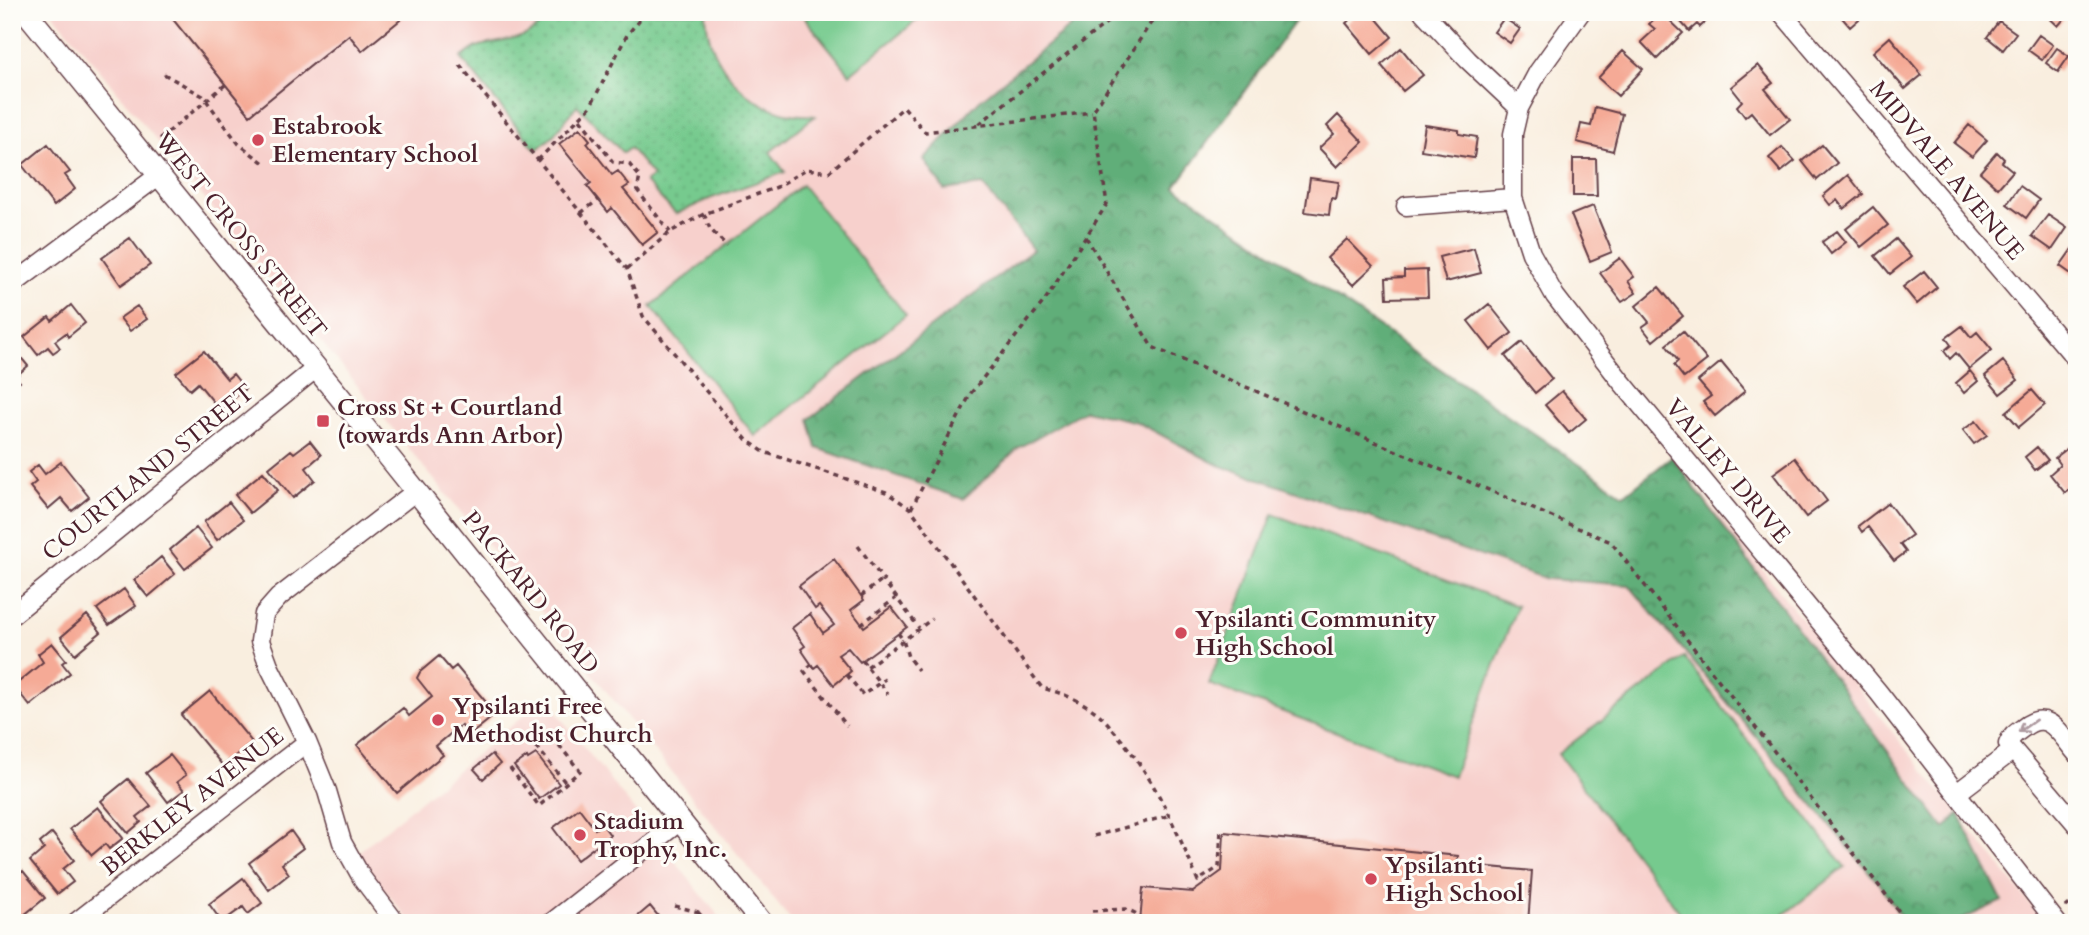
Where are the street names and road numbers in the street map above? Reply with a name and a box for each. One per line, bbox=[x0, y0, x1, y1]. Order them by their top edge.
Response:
street label: MIDVALE AVENUE bbox=[1862, 73, 2032, 267]
street label: WEST CROSS STREET bbox=[146, 124, 334, 346]
street label: COURTLAND STREET bbox=[35, 376, 261, 568]
street label: VALLEY DRIVE bbox=[1657, 392, 1798, 551]
street label: PACKARD ROAD bbox=[455, 504, 607, 681]
street label: BERKLEY AVENUE bbox=[94, 720, 291, 883]

